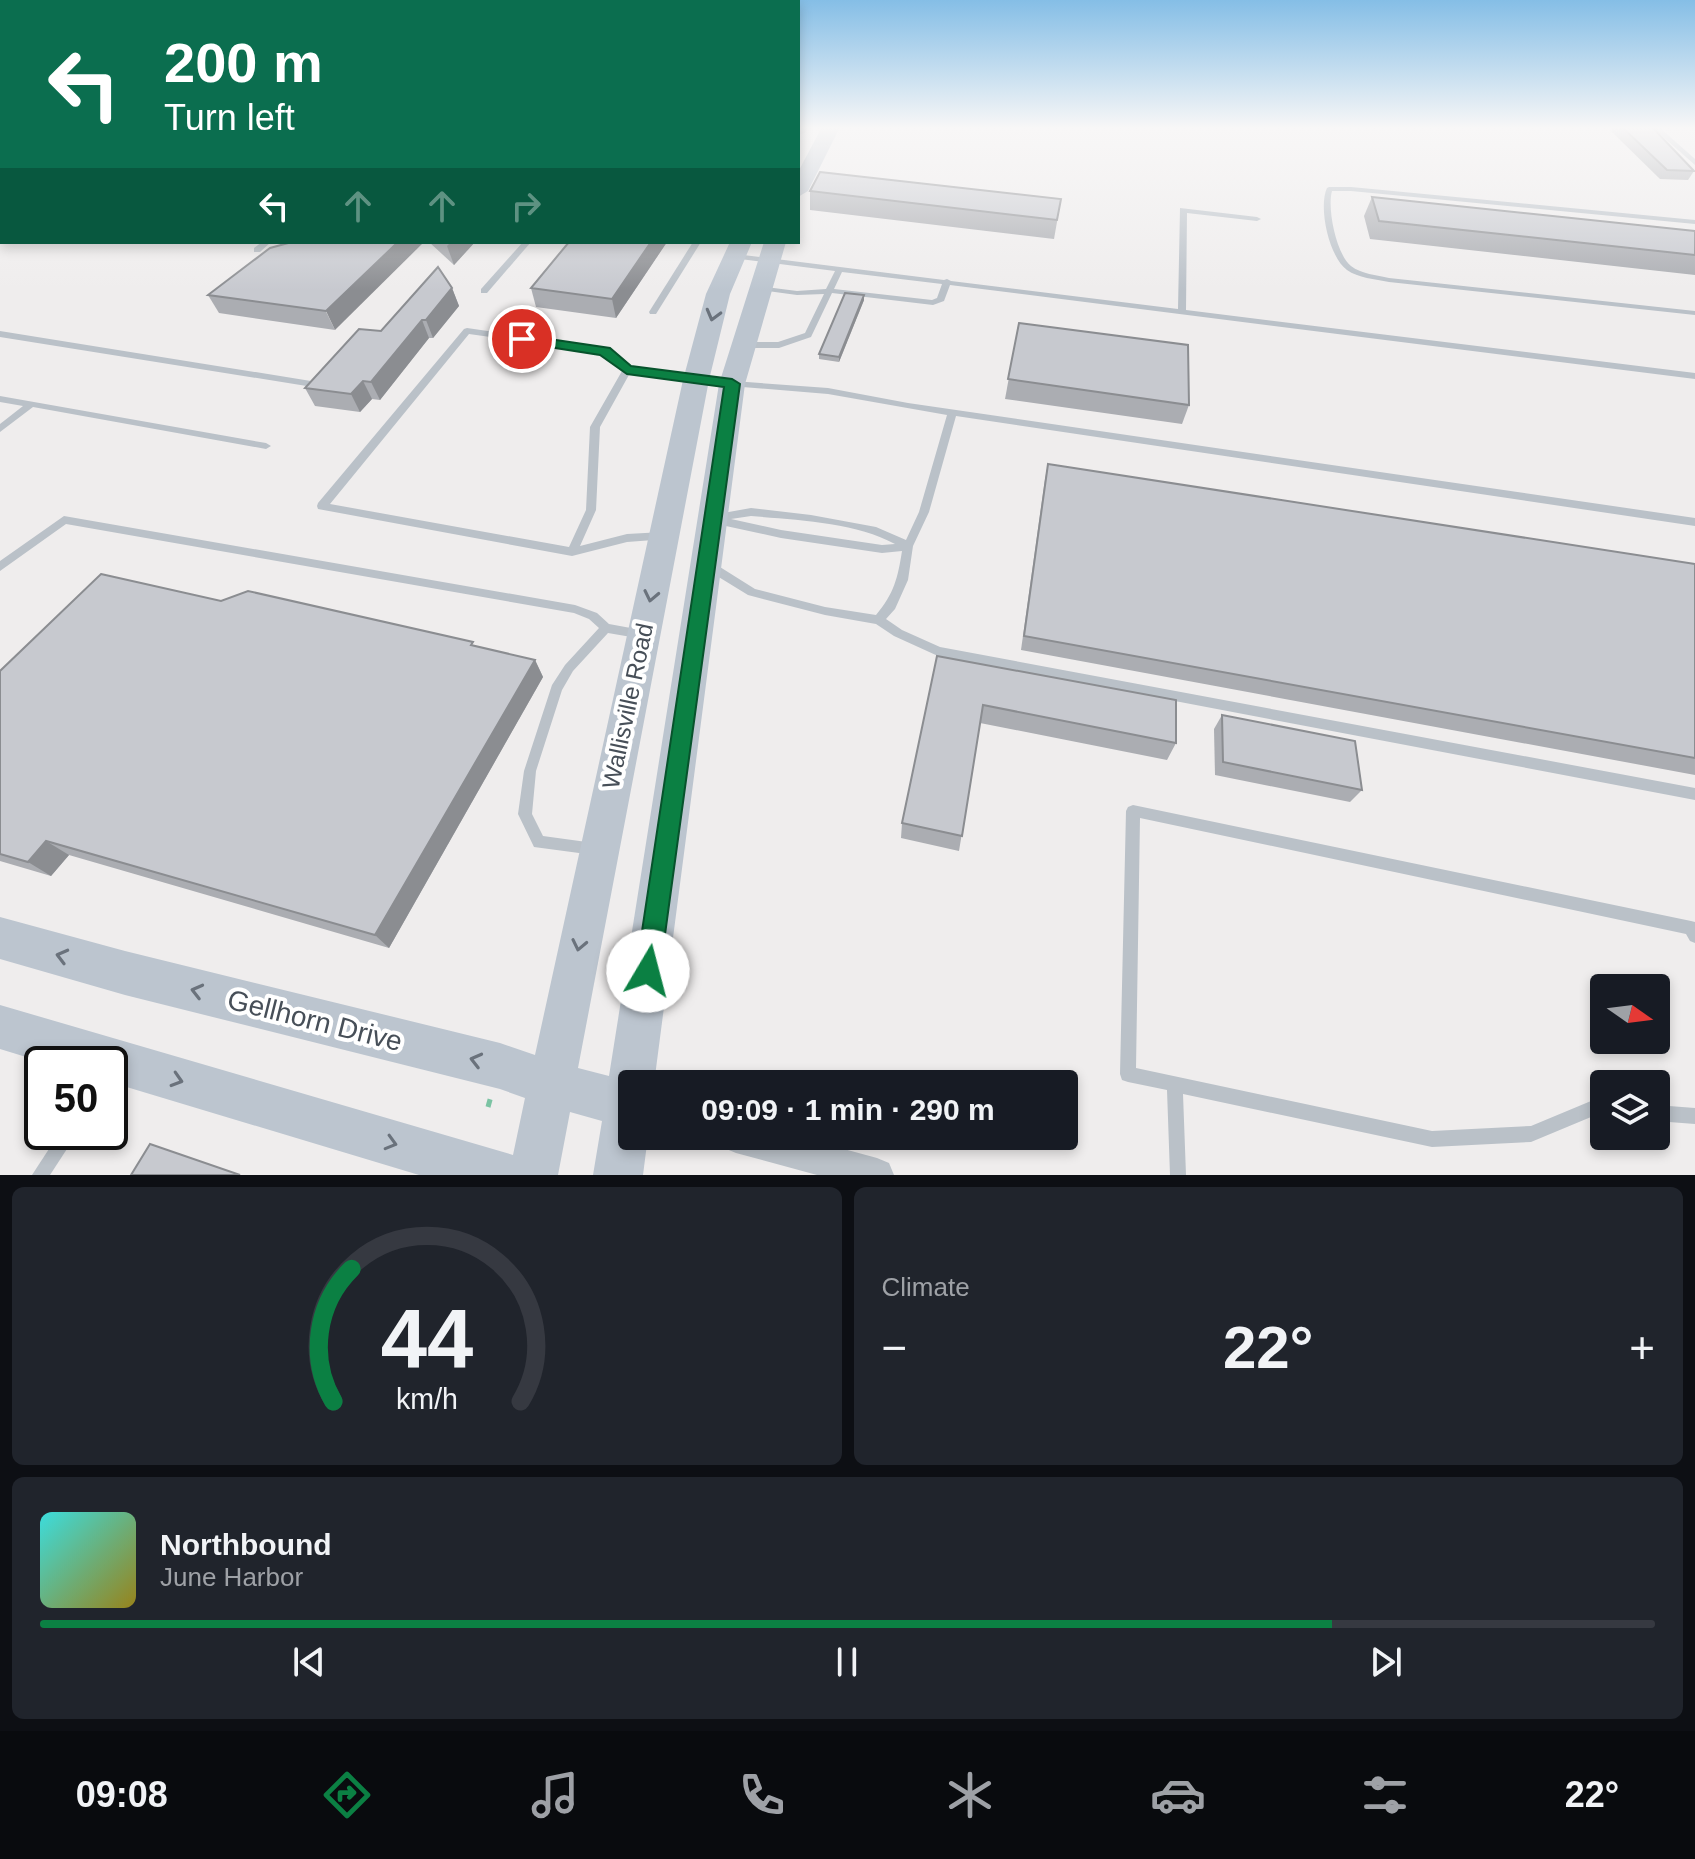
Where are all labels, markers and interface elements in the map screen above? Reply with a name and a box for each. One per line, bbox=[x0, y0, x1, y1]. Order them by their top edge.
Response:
text: 200 m bbox=[164, 31, 323, 94]
icon: left bbox=[32, 32, 136, 136]
text: Turn left bbox=[164, 97, 295, 138]
icon: left bbox=[252, 184, 296, 228]
icon: ahead bbox=[336, 184, 380, 228]
icon: ahead bbox=[420, 184, 464, 228]
icon: right bbox=[504, 184, 548, 228]
pin bbox=[488, 305, 556, 373]
one-way arrow bbox=[706, 307, 722, 321]
icon: arrive bbox=[500, 317, 544, 361]
one-way arrow bbox=[643, 589, 660, 602]
street label: Wallisville Road bbox=[597, 621, 658, 791]
position arrow bbox=[606, 929, 690, 1013]
one-way arrow bbox=[571, 938, 588, 951]
one-way arrow bbox=[56, 948, 70, 965]
north arrow bbox=[1590, 974, 1670, 1054]
map controls bbox=[1590, 974, 1670, 1150]
one-way arrow bbox=[190, 983, 204, 1000]
street label: Gellhorn Drive bbox=[224, 984, 405, 1057]
speed limit sign: 50 bbox=[24, 1046, 128, 1150]
one-way arrow bbox=[470, 1052, 484, 1069]
button: layers bbox=[1590, 1070, 1670, 1150]
one-way arrow bbox=[170, 1071, 184, 1087]
text: 09:09 · 1 min · 290 m bbox=[701, 1093, 995, 1126]
one-way arrow bbox=[384, 1134, 398, 1150]
text: Climate bbox=[882, 1272, 970, 1302]
text: 44 bbox=[380, 1293, 473, 1386]
text: 22° bbox=[1223, 1314, 1314, 1381]
text: − bbox=[882, 1323, 907, 1372]
text: + bbox=[1629, 1323, 1655, 1372]
text: km/h bbox=[396, 1383, 458, 1415]
text: Northbound bbox=[160, 1528, 332, 1561]
text: June Harbor bbox=[160, 1562, 303, 1592]
icon: previous bbox=[287, 1640, 331, 1684]
icon: pause bbox=[825, 1640, 869, 1684]
icon: next bbox=[1364, 1640, 1408, 1684]
icon: directions bbox=[319, 1767, 375, 1823]
icon: music bbox=[527, 1767, 583, 1823]
icon: phone bbox=[734, 1767, 790, 1823]
icon: climate bbox=[942, 1767, 998, 1823]
icon: car bbox=[1150, 1767, 1206, 1823]
icon: filters bbox=[1357, 1767, 1413, 1823]
text: 09:08 bbox=[76, 1774, 168, 1815]
text: 22° bbox=[1565, 1774, 1619, 1815]

